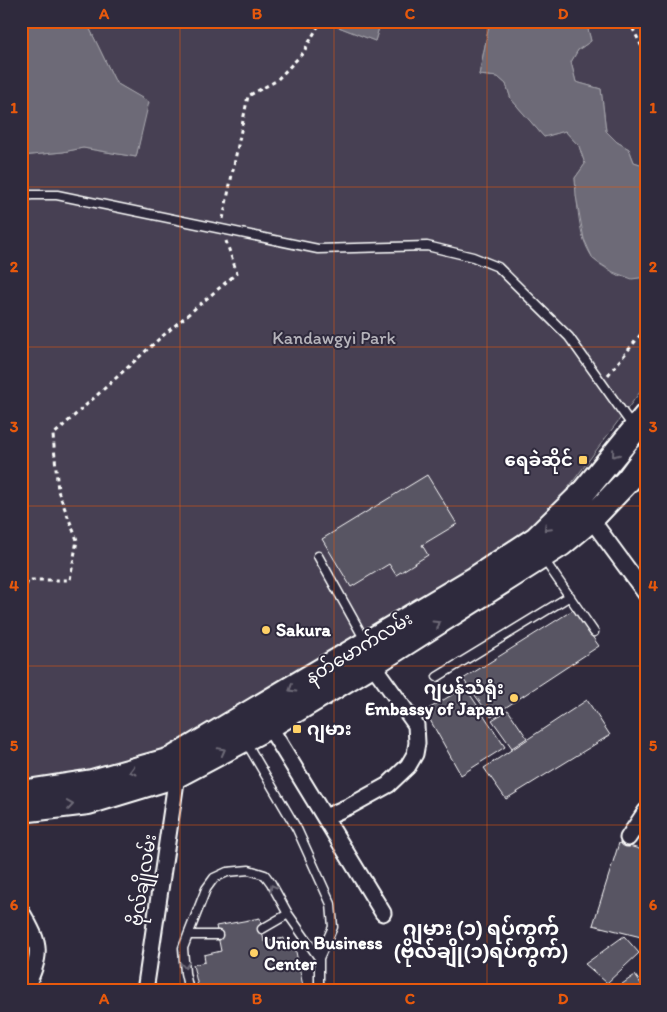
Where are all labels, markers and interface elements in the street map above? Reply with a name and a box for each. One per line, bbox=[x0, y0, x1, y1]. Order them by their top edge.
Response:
text: A bbox=[98, 4, 110, 23]
text: B bbox=[252, 4, 263, 23]
text: C bbox=[405, 4, 416, 23]
text: D bbox=[558, 4, 569, 23]
text: 1 bbox=[10, 98, 18, 117]
text: 1 bbox=[649, 98, 657, 117]
text: 2 bbox=[10, 257, 19, 276]
text: 2 bbox=[649, 257, 658, 276]
park label: Kandawgyi Park bbox=[272, 327, 397, 349]
text: 3 bbox=[10, 417, 19, 436]
text: 3 bbox=[649, 417, 658, 436]
place label: ရေခဲဆိုင် bbox=[505, 448, 573, 474]
one-way arrow bbox=[613, 448, 621, 457]
marker: ရေခဲဆိုင် bbox=[577, 454, 589, 466]
one-way arrow bbox=[544, 522, 553, 531]
text: 4 bbox=[9, 576, 19, 595]
text: 4 bbox=[648, 576, 658, 595]
street label: နတ်မောက်လမ်း bbox=[300, 606, 419, 692]
place label: Sakura bbox=[276, 619, 331, 641]
one-way arrow bbox=[432, 620, 441, 630]
marker: Sakura bbox=[260, 624, 272, 636]
place label: ဂျပန်သံရုံး Embassy of Japan bbox=[365, 676, 504, 720]
one-way arrow bbox=[288, 682, 297, 692]
marker: ဂျပန်သံရုံး Embassy of Japan bbox=[508, 692, 520, 704]
place label: ဂျမား bbox=[307, 718, 352, 744]
marker: ဂျမား bbox=[291, 723, 303, 735]
text: 5 bbox=[10, 736, 19, 755]
text: 5 bbox=[649, 736, 658, 755]
one-way arrow bbox=[217, 747, 226, 757]
one-way arrow bbox=[128, 765, 137, 776]
one-way arrow bbox=[66, 800, 74, 811]
street label: ဗိုလ်ချိုလမ်း bbox=[122, 832, 165, 928]
one-way arrow bbox=[270, 884, 280, 893]
text: 6 bbox=[10, 895, 19, 914]
text: 6 bbox=[649, 895, 658, 914]
district label: ဂျမား (၁) ရပ်ကွက် (ဗိုလ်ချို(၁)ရပ်ကွက်) bbox=[394, 915, 568, 968]
place label: Union Business Center bbox=[264, 932, 383, 975]
marker: Union Business Center bbox=[248, 947, 260, 959]
one-way arrow bbox=[179, 961, 190, 969]
text: A bbox=[98, 989, 110, 1008]
text: B bbox=[252, 989, 263, 1008]
text: C bbox=[405, 989, 416, 1008]
text: D bbox=[558, 989, 569, 1008]

